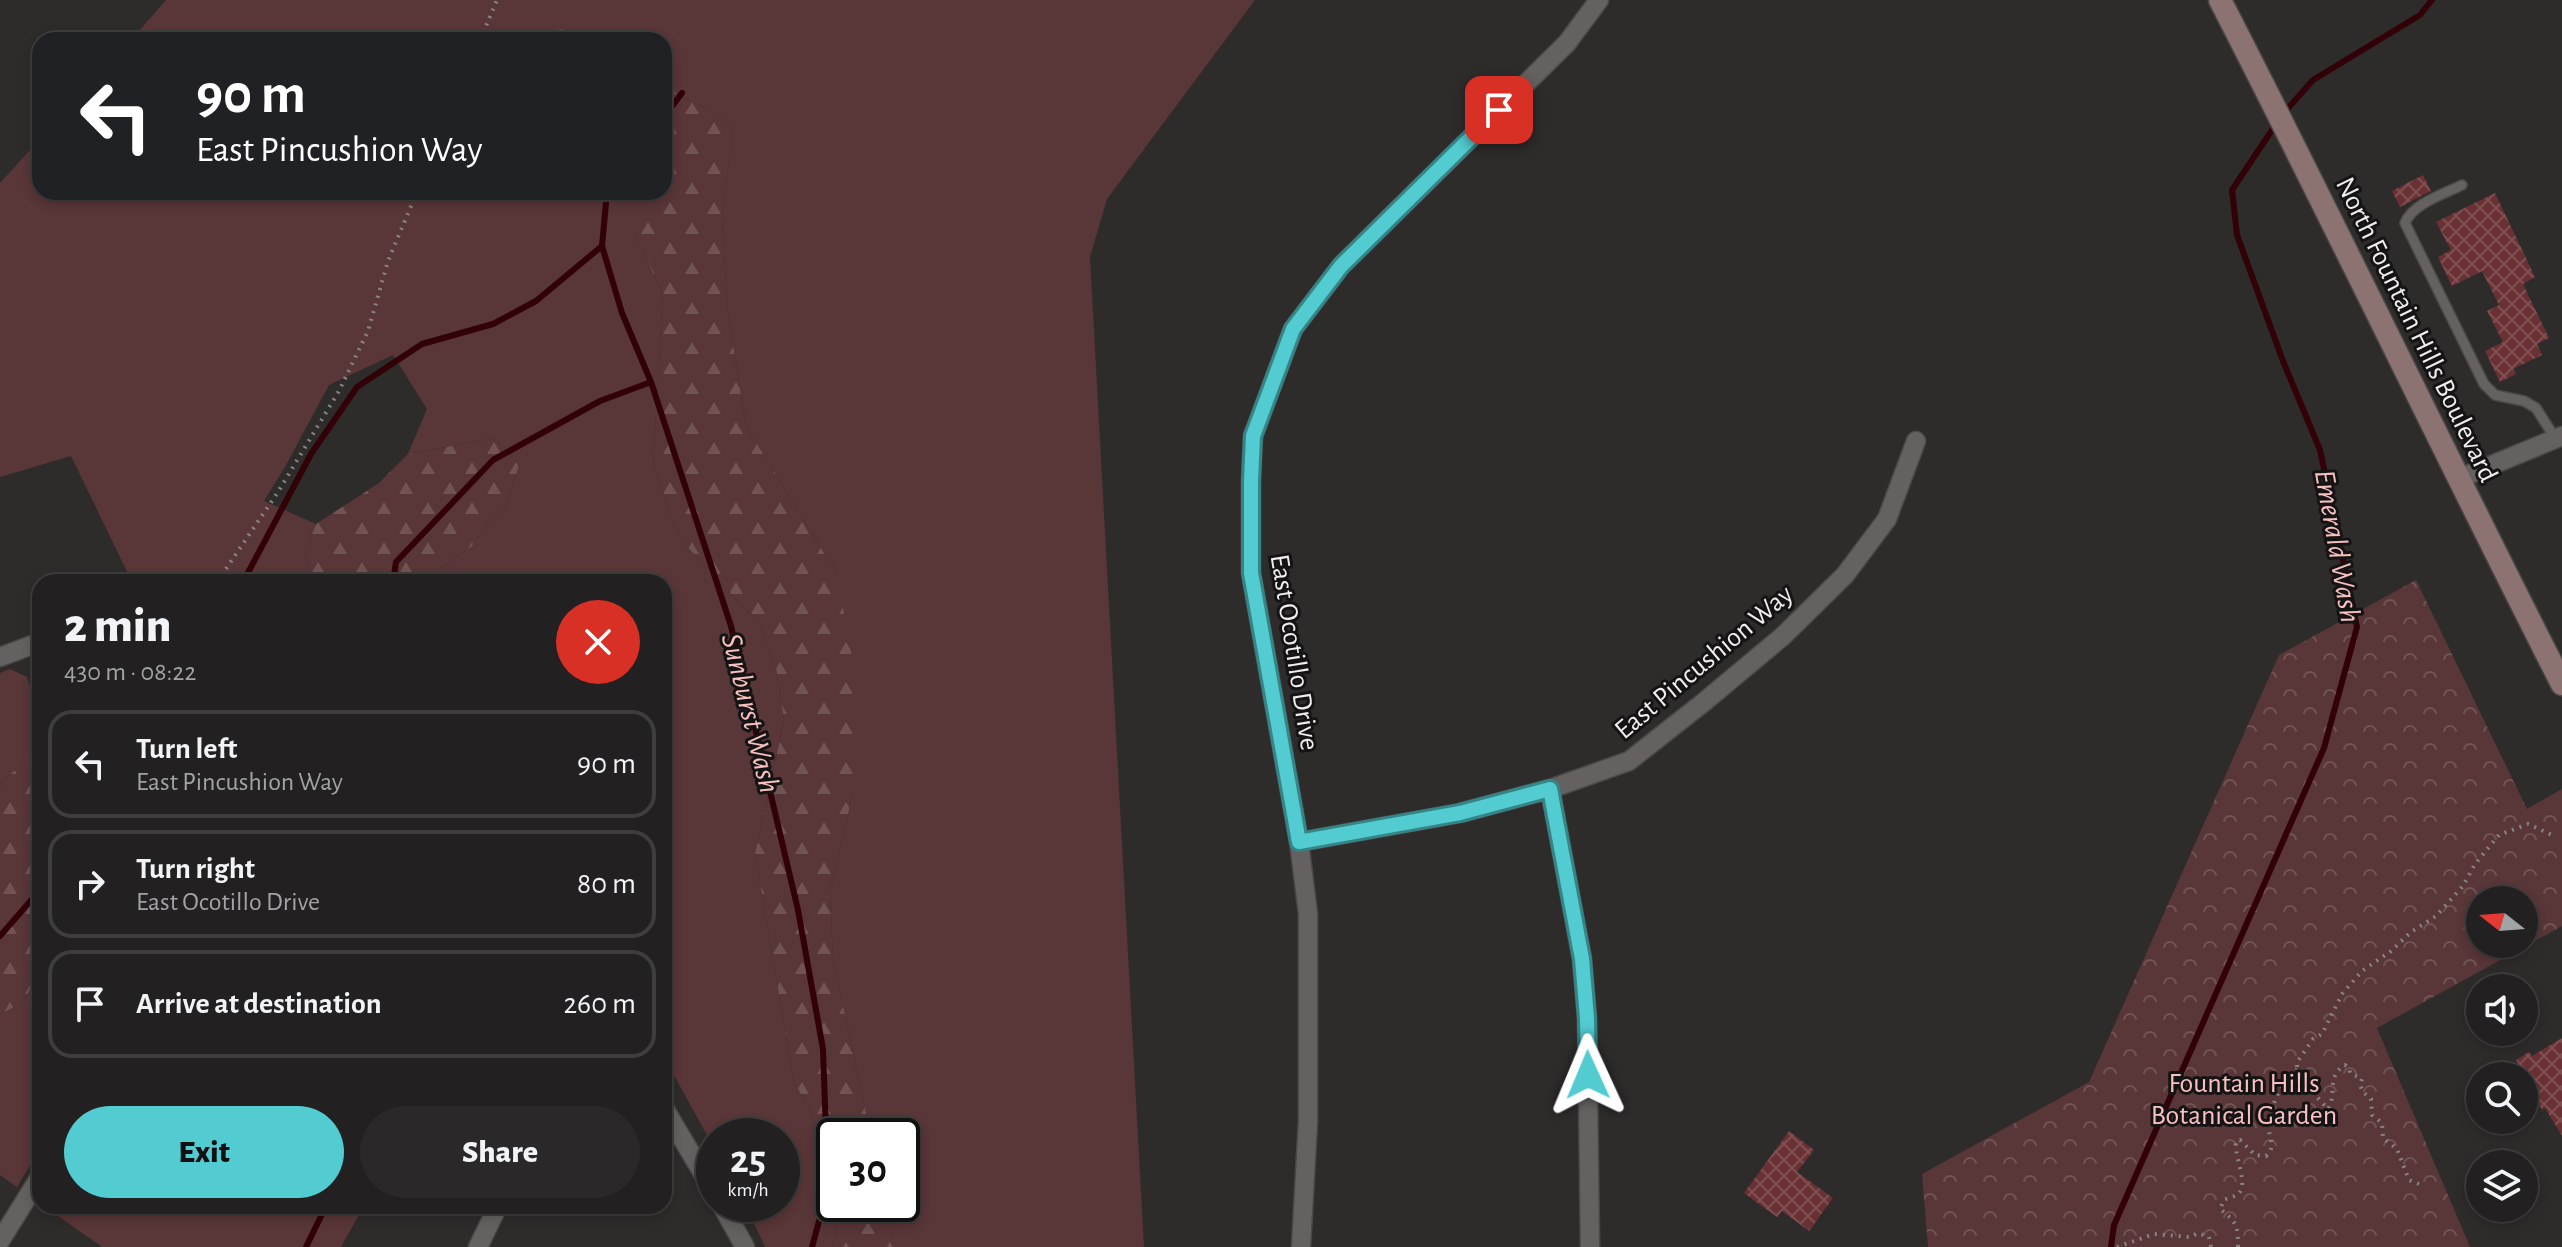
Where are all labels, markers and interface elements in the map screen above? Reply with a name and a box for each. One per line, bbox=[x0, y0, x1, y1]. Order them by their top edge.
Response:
icon: left bbox=[64, 64, 168, 168]
text: 90 m bbox=[196, 67, 306, 123]
pin bbox=[1465, 76, 1533, 144]
icon: arrive bbox=[1477, 88, 1521, 132]
text: East Pincushion Way bbox=[196, 132, 483, 168]
street label: North Fountain Hills Boulevard bbox=[2330, 173, 2502, 487]
water label: Emerald Wash bbox=[2309, 467, 2365, 625]
street label: East Ocotillo Drive bbox=[1265, 552, 1323, 752]
street label: East Pincushion Way bbox=[1610, 580, 1799, 745]
button: close bbox=[556, 600, 640, 684]
text: 2 min bbox=[64, 603, 172, 651]
water label: Sunburst Wash bbox=[716, 630, 784, 796]
text: 430 m · 08:22 bbox=[64, 659, 196, 685]
text: Turn left bbox=[136, 734, 237, 764]
icon: left bbox=[68, 742, 112, 786]
text: 90 m bbox=[577, 749, 636, 779]
text: East Pincushion Way bbox=[136, 769, 343, 795]
text: Turn right bbox=[136, 854, 255, 884]
icon: right bbox=[68, 862, 112, 906]
text: 80 m bbox=[577, 869, 636, 899]
north arrow bbox=[2466, 886, 2538, 958]
map controls bbox=[2466, 886, 2538, 1222]
text: East Ocotillo Drive bbox=[136, 889, 320, 915]
button: sound bbox=[2466, 974, 2538, 1046]
icon: arrive bbox=[68, 982, 112, 1026]
text: Arrive at destination bbox=[136, 989, 382, 1019]
text: 260 m bbox=[563, 989, 636, 1019]
position arrow bbox=[1546, 1033, 1630, 1117]
button: search bbox=[2466, 1062, 2538, 1134]
park label: Fountain Hills Botanical Garden bbox=[2151, 1070, 2337, 1130]
button: Exit bbox=[64, 1106, 344, 1198]
button: Share bbox=[360, 1106, 640, 1198]
speed limit sign: 30 bbox=[816, 1118, 920, 1222]
text: 25 bbox=[730, 1140, 766, 1180]
button: layers bbox=[2466, 1150, 2538, 1222]
text: km/h bbox=[727, 1180, 769, 1200]

